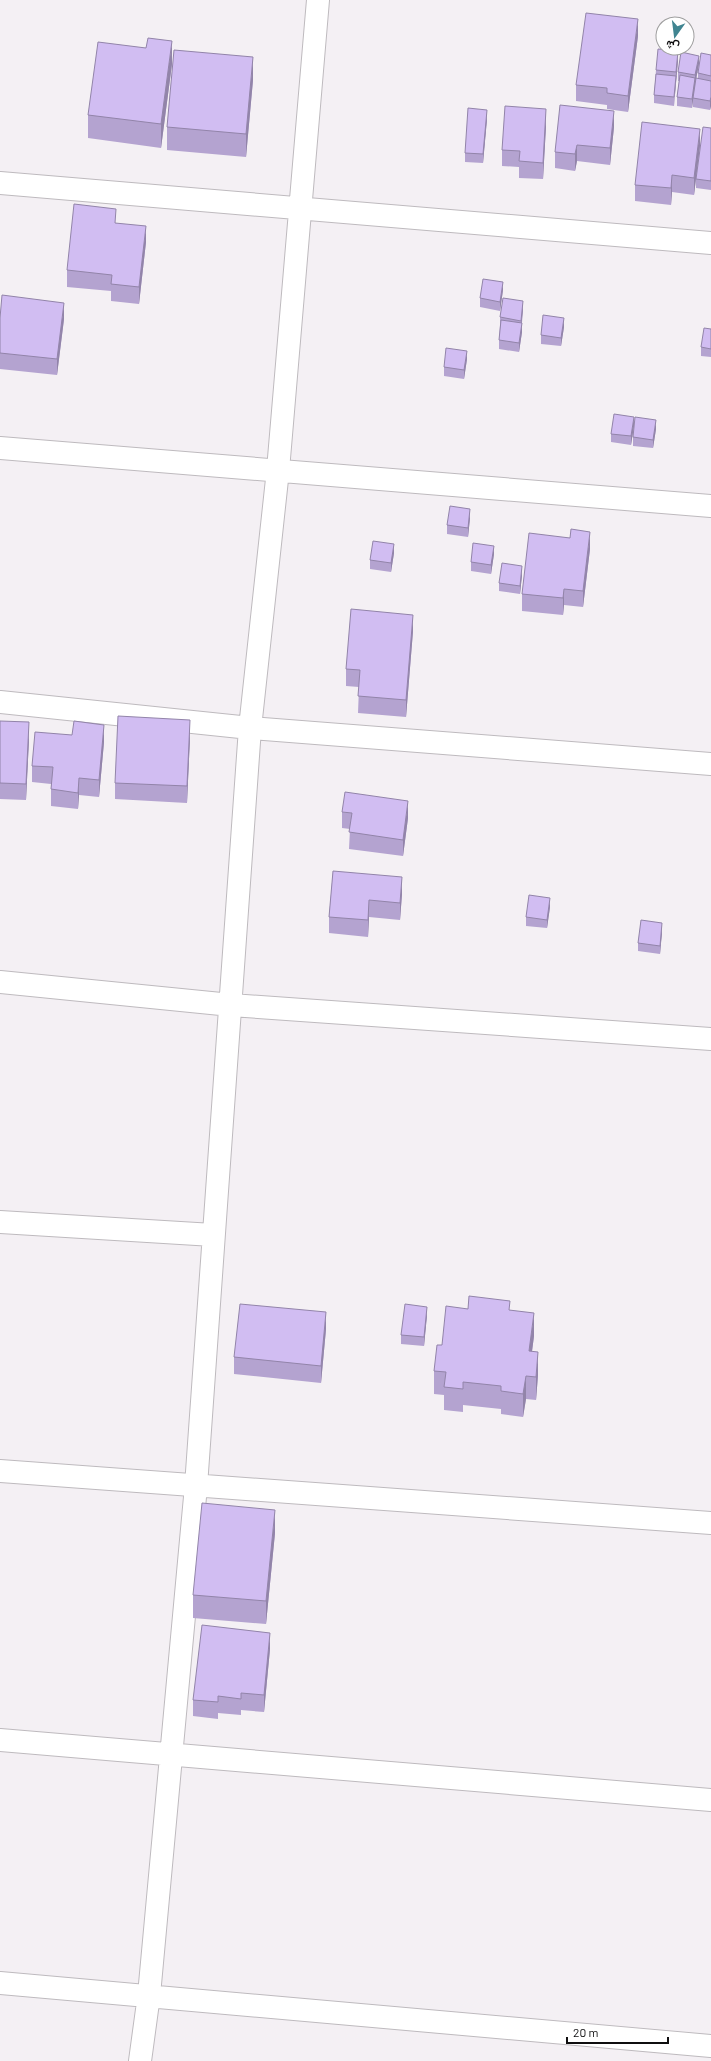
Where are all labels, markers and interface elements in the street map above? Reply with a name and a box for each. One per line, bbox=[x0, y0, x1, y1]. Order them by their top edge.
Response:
north arrow bbox=[655, 16, 695, 56]
text: ش bbox=[664, 37, 681, 54]
scale bar bbox=[567, 2019, 668, 2045]
text: 20 m bbox=[573, 2025, 599, 2039]

